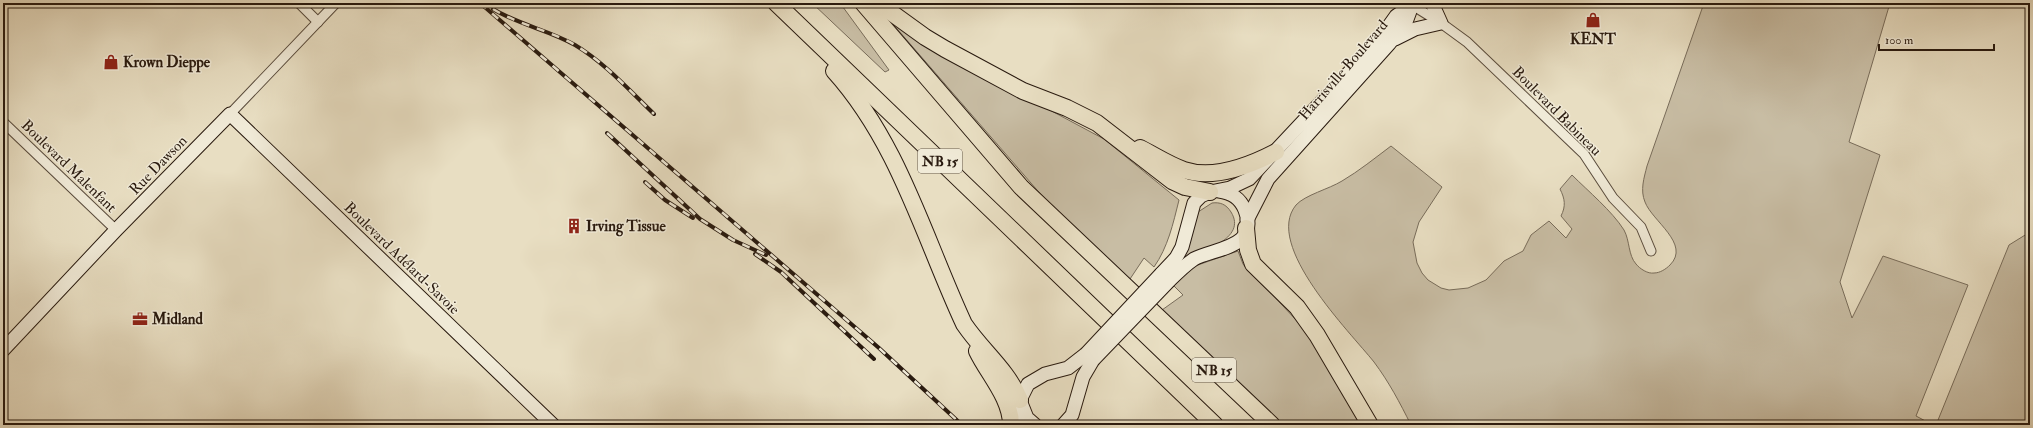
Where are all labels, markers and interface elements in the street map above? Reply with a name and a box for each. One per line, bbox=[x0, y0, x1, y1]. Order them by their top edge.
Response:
shop icon: KENT bbox=[1584, 11, 1602, 29]
street label: Harrisville Boulevard bbox=[1295, 16, 1392, 124]
scale bar bbox=[1879, 26, 1994, 52]
place label: KENT bbox=[1570, 30, 1617, 49]
text: 100 m bbox=[1885, 33, 1914, 48]
shop icon: Krown Dieppe bbox=[102, 53, 120, 71]
place label: Krown Dieppe bbox=[123, 53, 211, 73]
street label: Boulevard Babineau bbox=[1508, 63, 1605, 160]
street label: Boulevard Malenfant bbox=[17, 116, 120, 217]
street label: Rue Dawson bbox=[125, 131, 192, 199]
road number: NB 15 bbox=[918, 149, 962, 173]
street label: Boulevard Adélard-Savoie bbox=[340, 198, 464, 319]
building icon: Irving Tissue bbox=[565, 217, 583, 235]
place label: Irving Tissue bbox=[586, 217, 667, 237]
office icon: Midland bbox=[131, 310, 149, 328]
place label: Midland bbox=[151, 310, 204, 329]
road number: NB 15 bbox=[1192, 358, 1236, 382]

